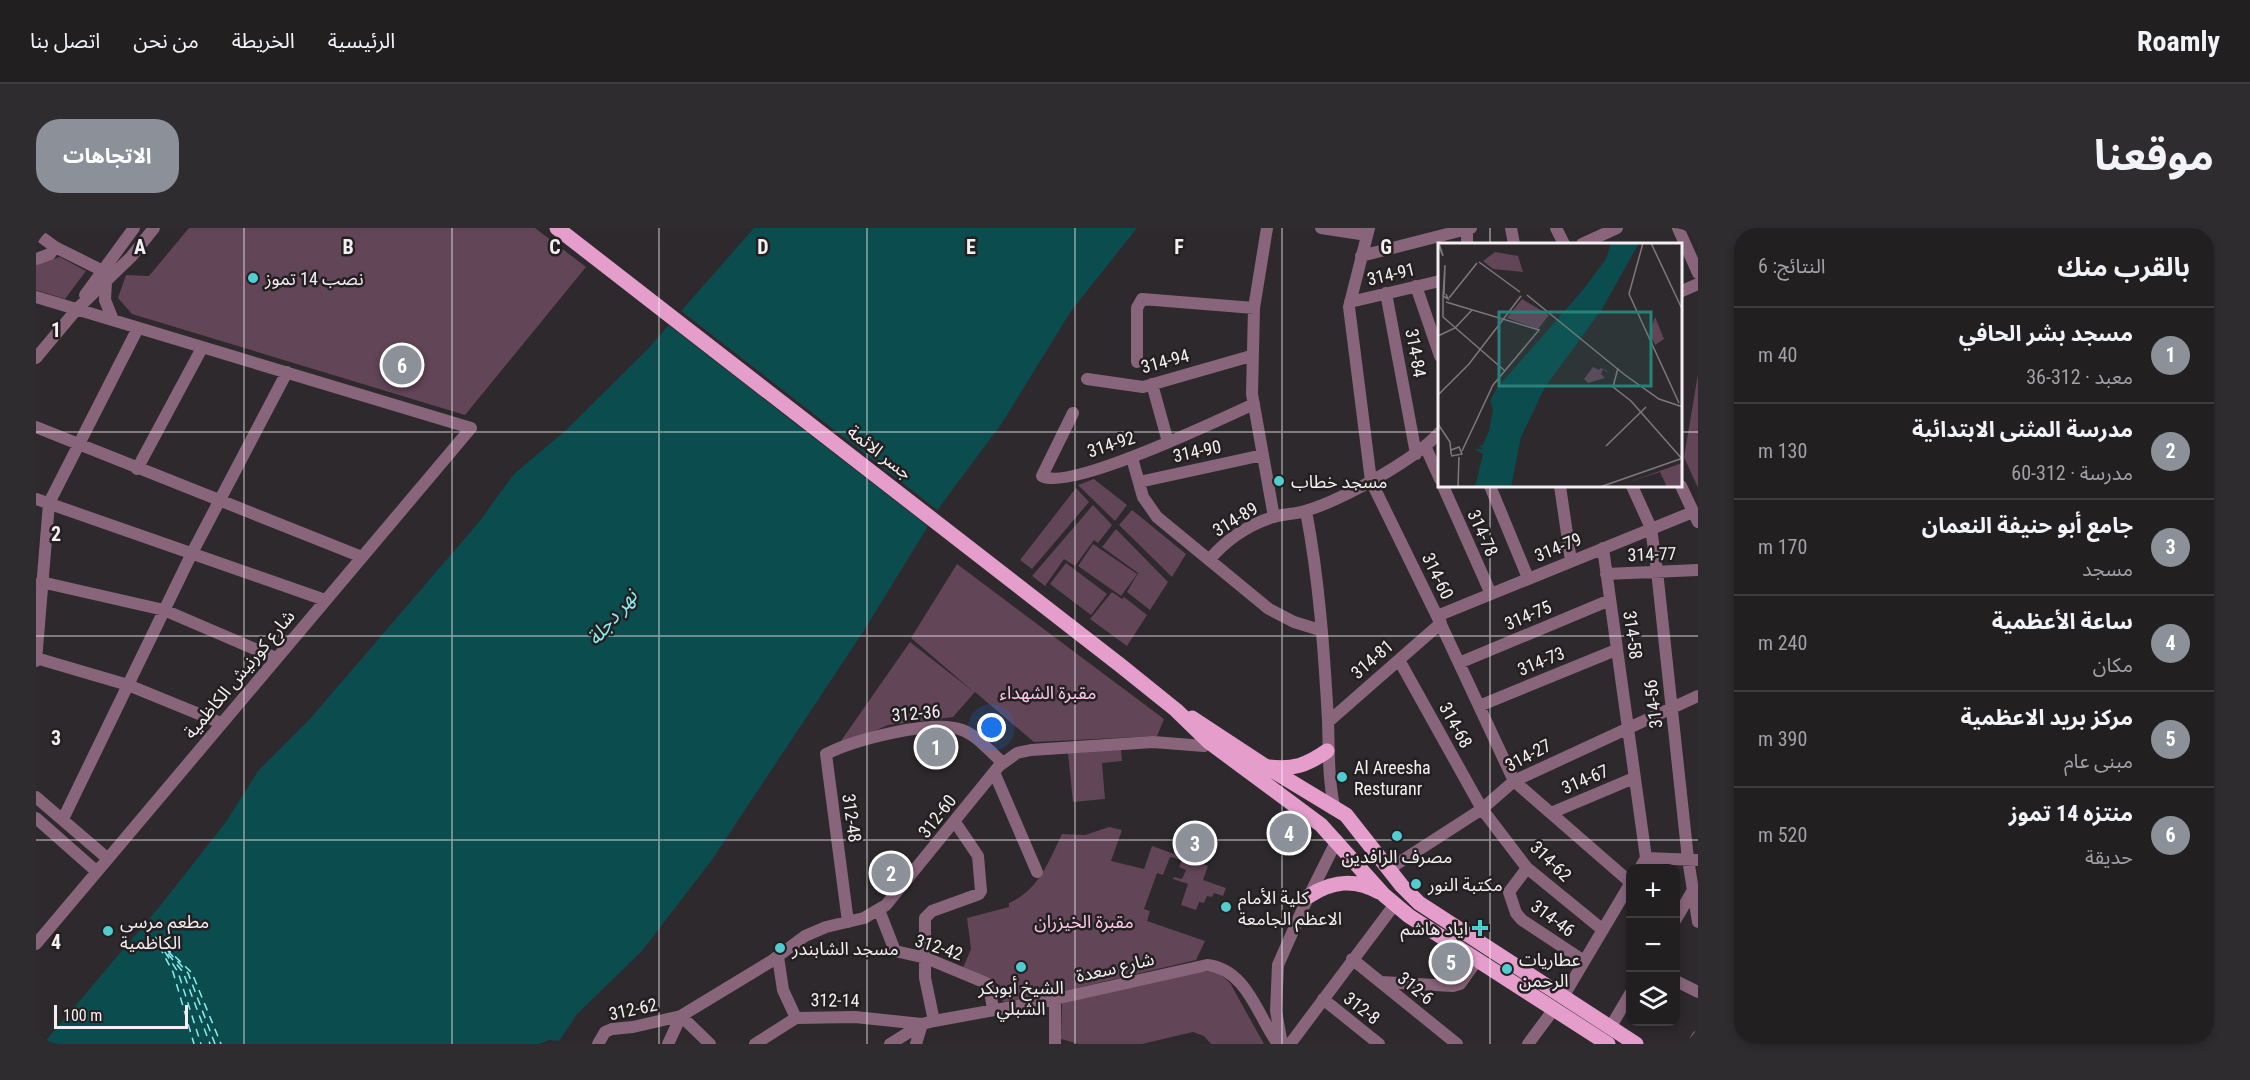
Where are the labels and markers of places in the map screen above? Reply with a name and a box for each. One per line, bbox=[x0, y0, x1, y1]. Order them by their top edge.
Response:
place label: نصب 14 تموز bbox=[264, 268, 364, 290]
marker: نصب 14 تموز bbox=[246, 271, 260, 285]
pin: 6 bbox=[382, 342, 422, 388]
place label: مسجد خطاب bbox=[1291, 471, 1387, 492]
marker: مسجد خطاب bbox=[1272, 474, 1286, 488]
pin: 1 bbox=[916, 724, 956, 770]
place label: Al Areesha Resturanr bbox=[1354, 757, 1431, 799]
marker: Al Areesha Resturanr bbox=[1335, 770, 1349, 784]
pin: 4 bbox=[1270, 810, 1308, 856]
pin: 3 bbox=[1176, 820, 1214, 866]
marker: مصرف الرافدين bbox=[1390, 829, 1404, 843]
place label: مصرف الرافدين bbox=[1341, 846, 1453, 868]
pin: 2 bbox=[872, 850, 910, 896]
place label: مكتبة النور bbox=[1427, 874, 1503, 896]
marker: مكتبة النور bbox=[1409, 877, 1423, 891]
place label: كلية الأمام الاعظم الجامعة bbox=[1238, 887, 1342, 932]
marker: كلية الأمام الاعظم الجامعة bbox=[1219, 900, 1233, 914]
place label: مطعم مرسى الكاظمية bbox=[120, 911, 209, 953]
place label: اياد هاشم bbox=[1401, 918, 1468, 942]
marker: اياد هاشم bbox=[1473, 921, 1487, 935]
marker: مطعم مرسى الكاظمية bbox=[101, 924, 115, 938]
place label: مسجد الشابندر bbox=[791, 938, 899, 960]
pin: 5 bbox=[1432, 940, 1470, 984]
marker: مسجد الشابندر bbox=[773, 941, 787, 955]
place label: عطاريات الرحمن bbox=[1519, 949, 1581, 992]
marker: الشيخ أبوبكر الشبلي bbox=[1014, 960, 1028, 974]
marker: عطاريات الرحمن bbox=[1500, 962, 1514, 976]
place label: الشيخ أبوبكر الشبلي bbox=[977, 976, 1064, 1022]

